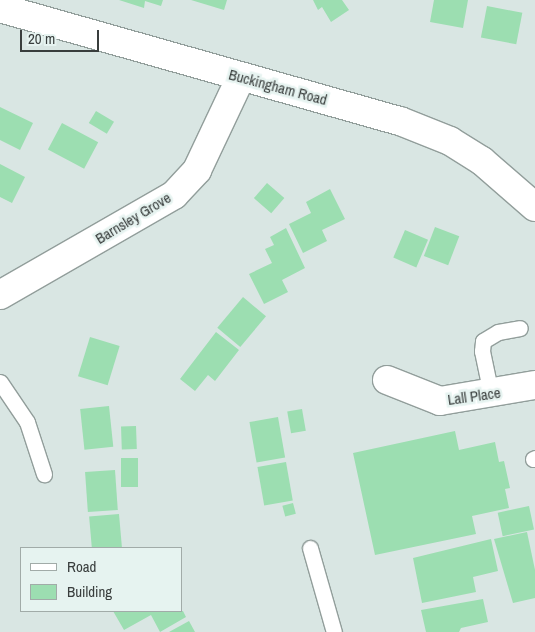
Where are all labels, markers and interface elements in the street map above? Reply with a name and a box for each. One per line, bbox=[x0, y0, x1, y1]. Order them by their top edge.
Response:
scale bar bbox=[22, 20, 101, 52]
text: 20 m bbox=[28, 28, 55, 49]
street label: Buckingham Road bbox=[227, 65, 329, 109]
street label: Barnsley Grove bbox=[92, 188, 174, 248]
street label: Lall Place bbox=[446, 383, 502, 409]
legend bbox=[20, 547, 182, 612]
text: Road bbox=[67, 556, 96, 577]
text: Building bbox=[67, 581, 112, 602]

